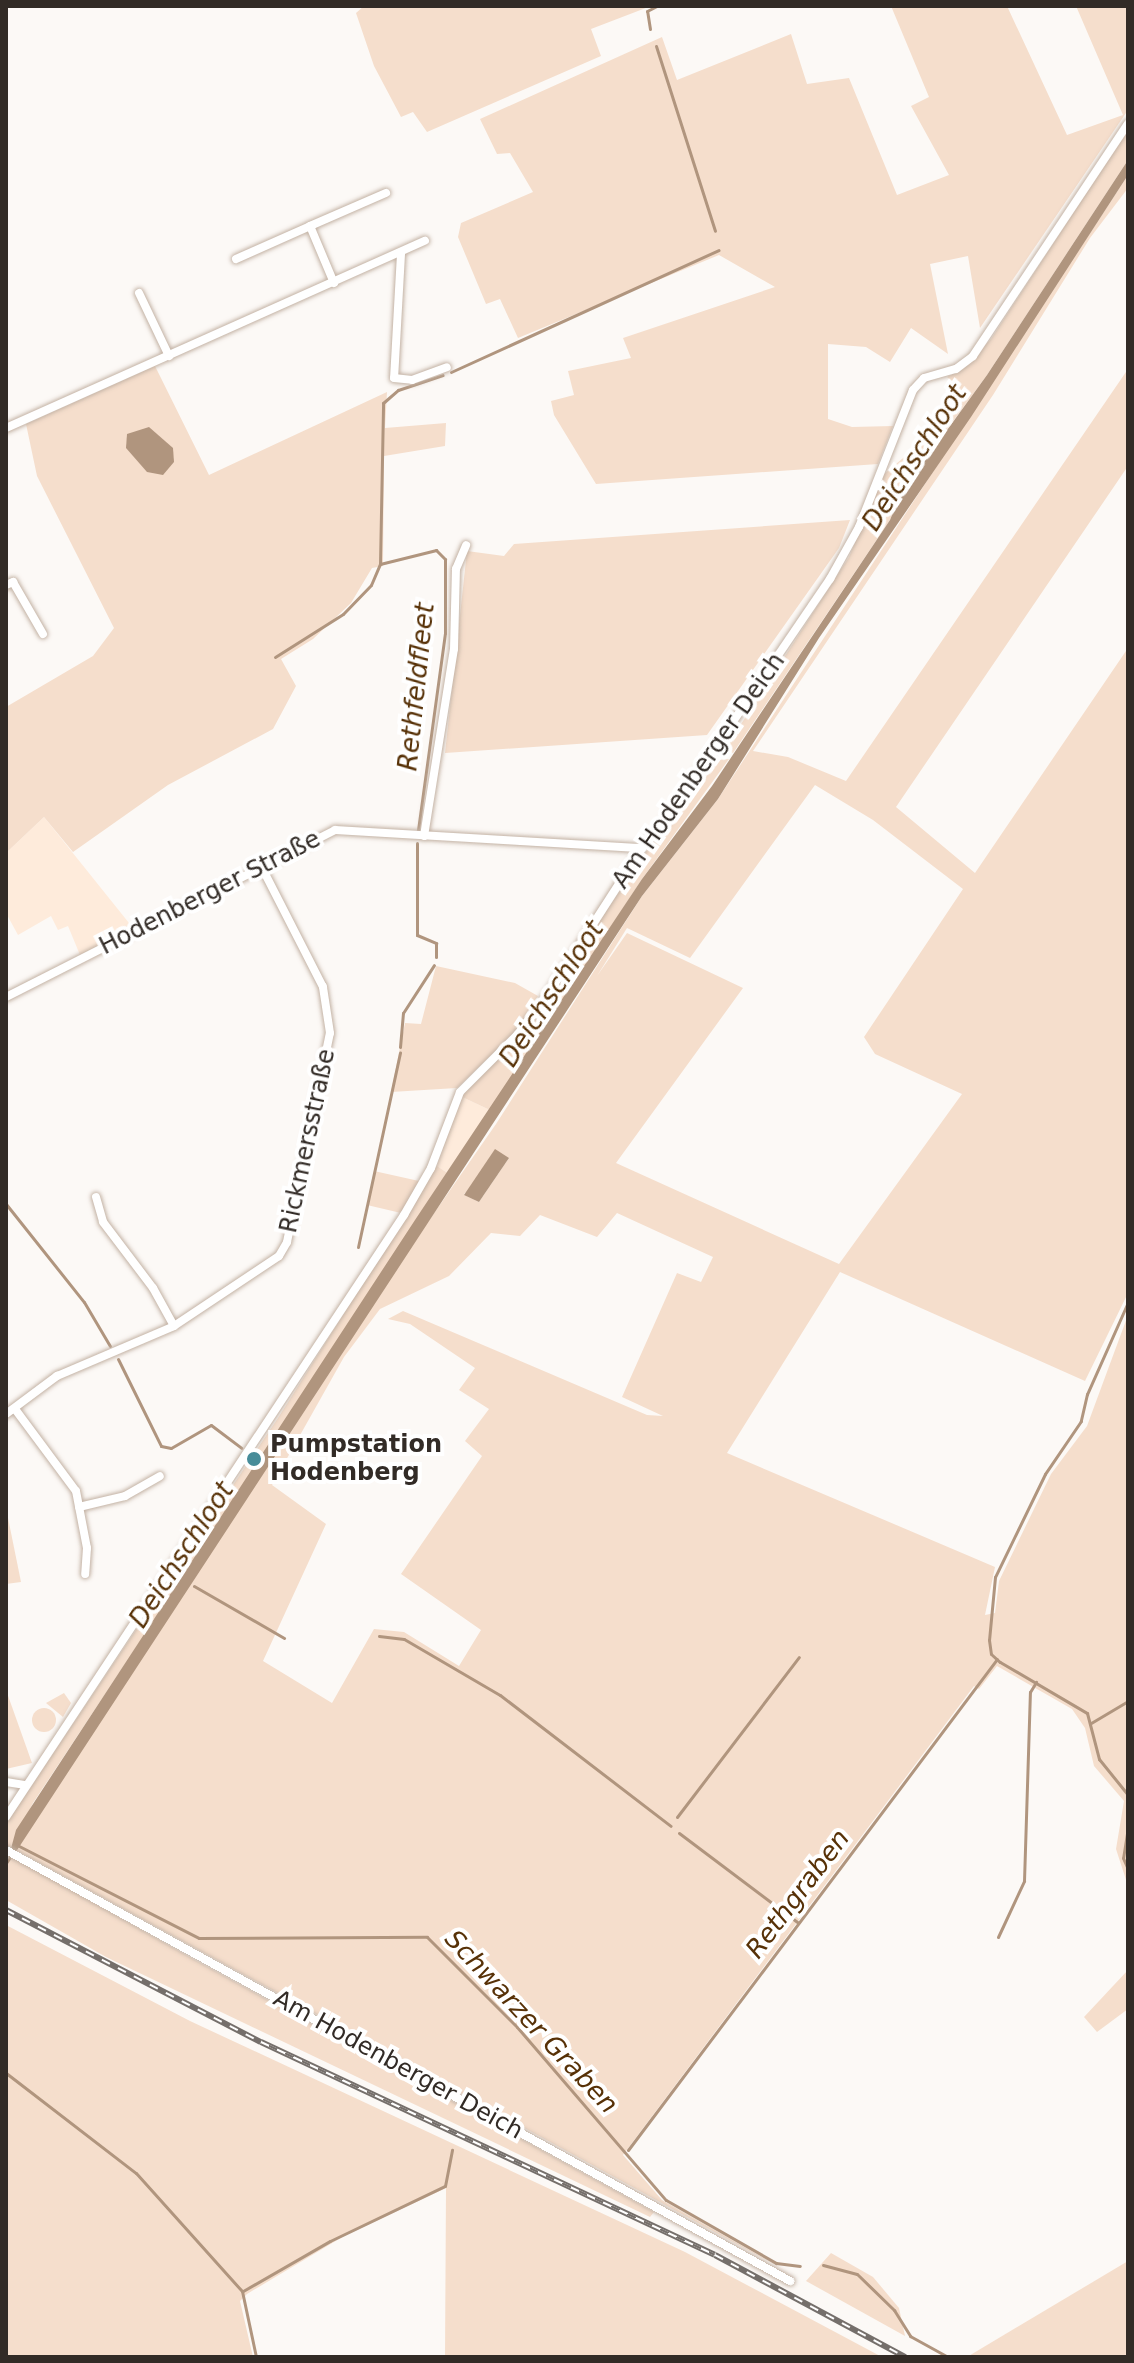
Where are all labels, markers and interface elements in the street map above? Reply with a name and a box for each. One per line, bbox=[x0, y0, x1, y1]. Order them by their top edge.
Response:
water label: Deichschloot bbox=[856, 379, 974, 537]
water label: Rethfeldfleet bbox=[393, 602, 441, 772]
street label: Am Hodenberger Deich bbox=[607, 648, 791, 894]
street label: Hodenberger Straße bbox=[95, 825, 325, 961]
water label: Deichschloot bbox=[493, 915, 611, 1073]
street label: Rickmersstraße bbox=[274, 1046, 342, 1236]
place label: Pumpstation Hodenberg bbox=[270, 1431, 442, 1487]
marker: Pumpstation Hodenberg bbox=[245, 1450, 263, 1468]
water label: Deichschloot bbox=[123, 1476, 241, 1634]
water label: Rethgraben bbox=[740, 1824, 856, 1964]
water label: Schwarzer Graben bbox=[438, 1924, 624, 2120]
street label: Am Hodenberger Deich bbox=[268, 1984, 528, 2146]

